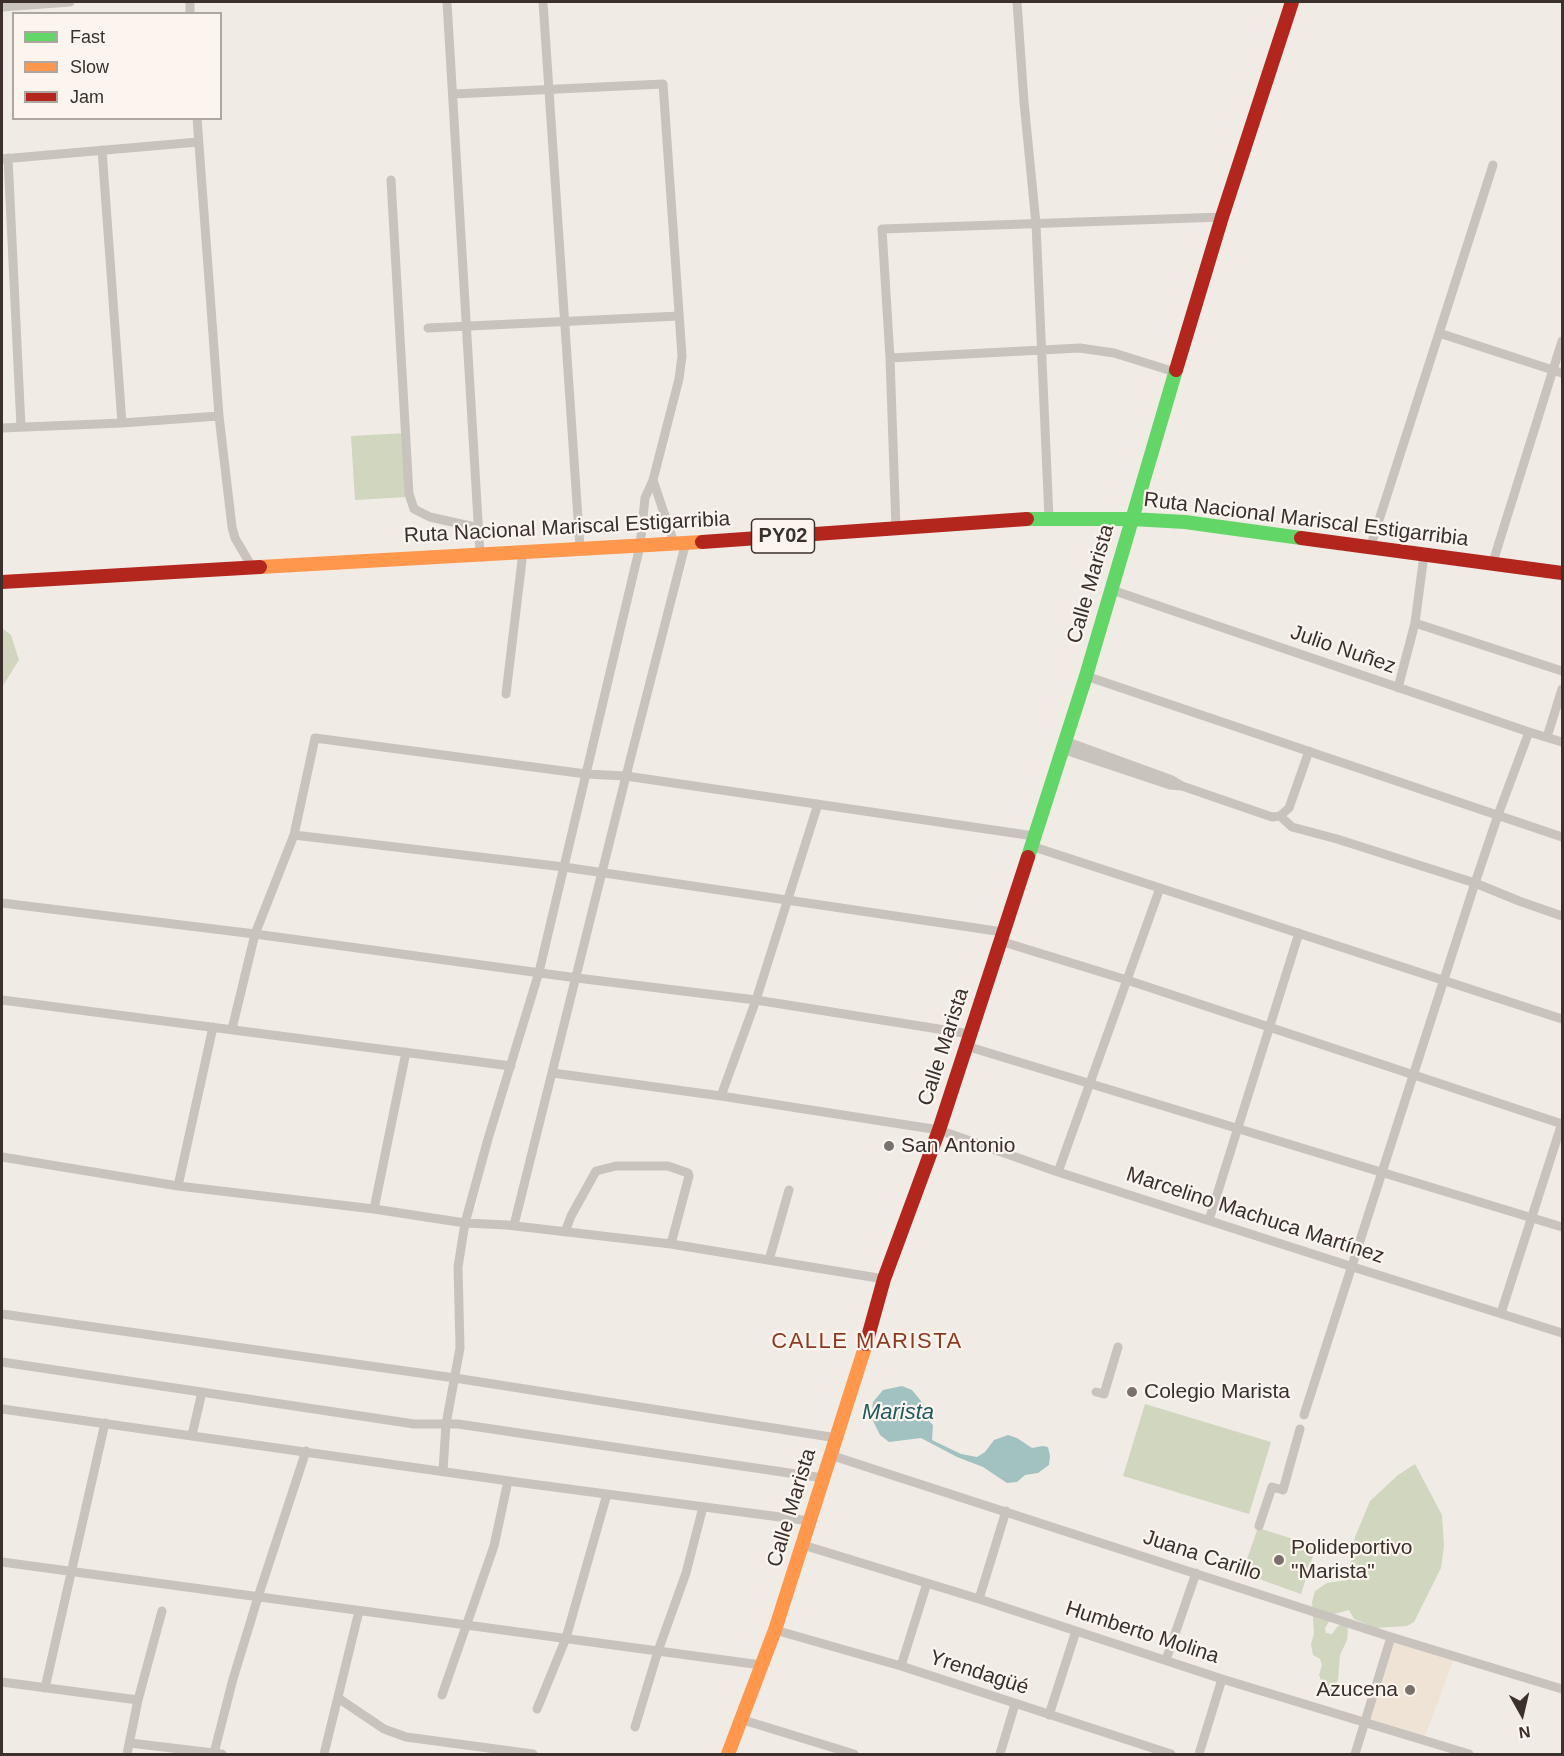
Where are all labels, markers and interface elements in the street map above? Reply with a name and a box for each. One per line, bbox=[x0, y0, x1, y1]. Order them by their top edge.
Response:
legend bbox=[12, 12, 222, 120]
text: Fast bbox=[70, 27, 105, 47]
text: Slow bbox=[70, 57, 109, 77]
text: Jam bbox=[70, 87, 104, 107]
street label: Ruta Nacional Mariscal Estigarribia bbox=[1142, 488, 1470, 552]
street label: Ruta Nacional Mariscal Estigarribia bbox=[403, 507, 731, 549]
road number: PY02 bbox=[752, 519, 814, 553]
street label: Calle Marista bbox=[1062, 522, 1120, 646]
street label: Julio Nuñez bbox=[1287, 620, 1399, 680]
street label: Calle Marista bbox=[913, 985, 975, 1109]
place label: San Antonio bbox=[901, 1133, 1015, 1159]
marker: San Antonio bbox=[882, 1139, 896, 1153]
street label: Marcelino Machuca Martínez bbox=[1123, 1162, 1387, 1270]
district label: CALLE MARISTA bbox=[771, 1329, 963, 1355]
place label: Colegio Marista bbox=[1144, 1379, 1290, 1405]
marker: Colegio Marista bbox=[1125, 1385, 1139, 1399]
water label: Marista bbox=[862, 1400, 934, 1426]
street label: Calle Marista bbox=[762, 1446, 822, 1570]
street label: Juana Carillo bbox=[1140, 1525, 1264, 1587]
place label: Polideportivo "Marista" bbox=[1291, 1535, 1412, 1585]
marker: Polideportivo "Marista" bbox=[1272, 1553, 1286, 1567]
street label: Humberto Molina bbox=[1062, 1596, 1222, 1670]
street label: Yrendagüé bbox=[926, 1645, 1032, 1701]
place label: Azucena bbox=[1316, 1677, 1398, 1703]
marker: Azucena bbox=[1403, 1683, 1417, 1697]
north arrow bbox=[1492, 1684, 1552, 1744]
text: N bbox=[1518, 1723, 1531, 1742]

